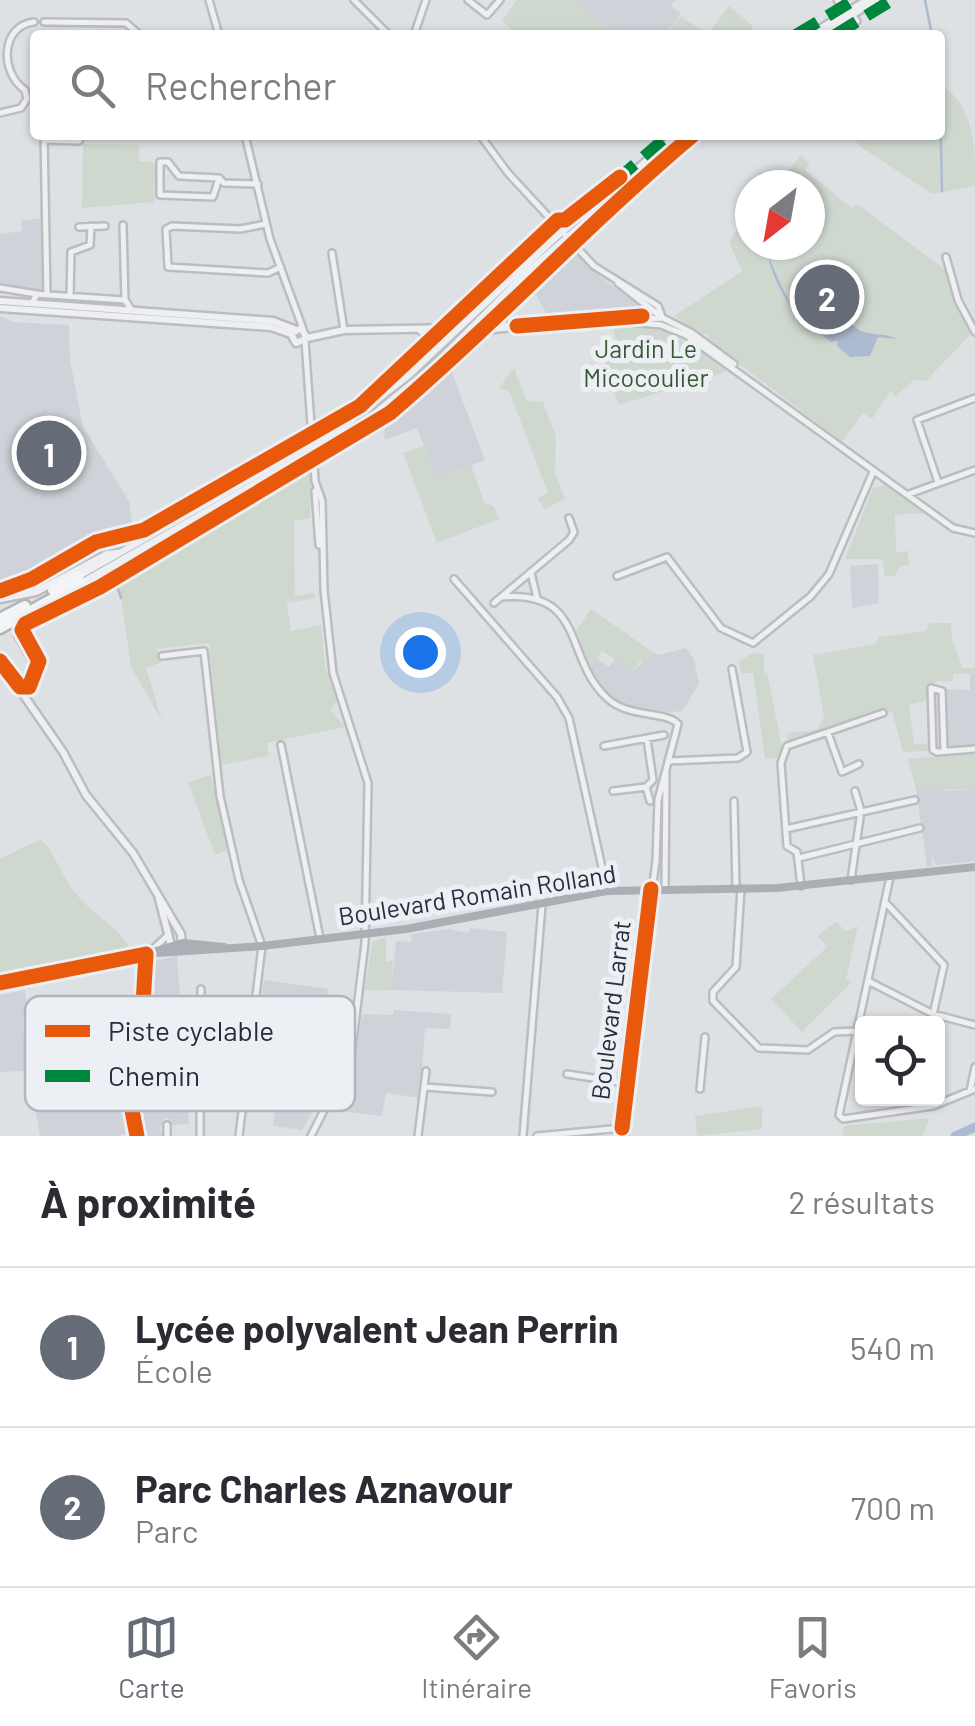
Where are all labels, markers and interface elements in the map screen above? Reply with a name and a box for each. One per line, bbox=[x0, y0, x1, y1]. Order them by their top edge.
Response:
search box bbox=[30, 30, 945, 140]
icon: search bbox=[65, 58, 120, 113]
text: Rechercher bbox=[145, 62, 336, 108]
north arrow bbox=[735, 170, 825, 260]
pin: 2 bbox=[794, 260, 860, 334]
park label: Jardin Le Micocoulier bbox=[583, 333, 709, 392]
pin: 1 bbox=[17, 416, 82, 490]
your location bbox=[395, 627, 446, 678]
street label: Boulevard Romain Rolland bbox=[336, 857, 618, 931]
street label: Boulevard Larrat bbox=[584, 919, 636, 1101]
legend bbox=[25, 996, 355, 1111]
text: Piste cyclable bbox=[108, 1013, 274, 1047]
map controls bbox=[855, 1016, 945, 1106]
button: locate bbox=[855, 1016, 945, 1106]
text: Chemin bbox=[108, 1058, 200, 1092]
text: À proximité bbox=[40, 1176, 256, 1226]
text: 2 résultats bbox=[788, 1182, 935, 1220]
text: Lycée polyvalent Jean Perrin bbox=[135, 1305, 619, 1351]
text: 1 bbox=[67, 1328, 78, 1366]
text: 540 m bbox=[850, 1328, 935, 1366]
text: École bbox=[135, 1351, 213, 1389]
text: Parc Charles Aznavour bbox=[135, 1465, 513, 1511]
text: 2 bbox=[64, 1488, 81, 1526]
text: 700 m bbox=[851, 1488, 935, 1526]
text: Parc bbox=[135, 1511, 198, 1549]
tab: Carte bbox=[118, 1610, 185, 1704]
tab: Itinéraire bbox=[421, 1610, 532, 1704]
tab: Favoris bbox=[769, 1610, 857, 1704]

